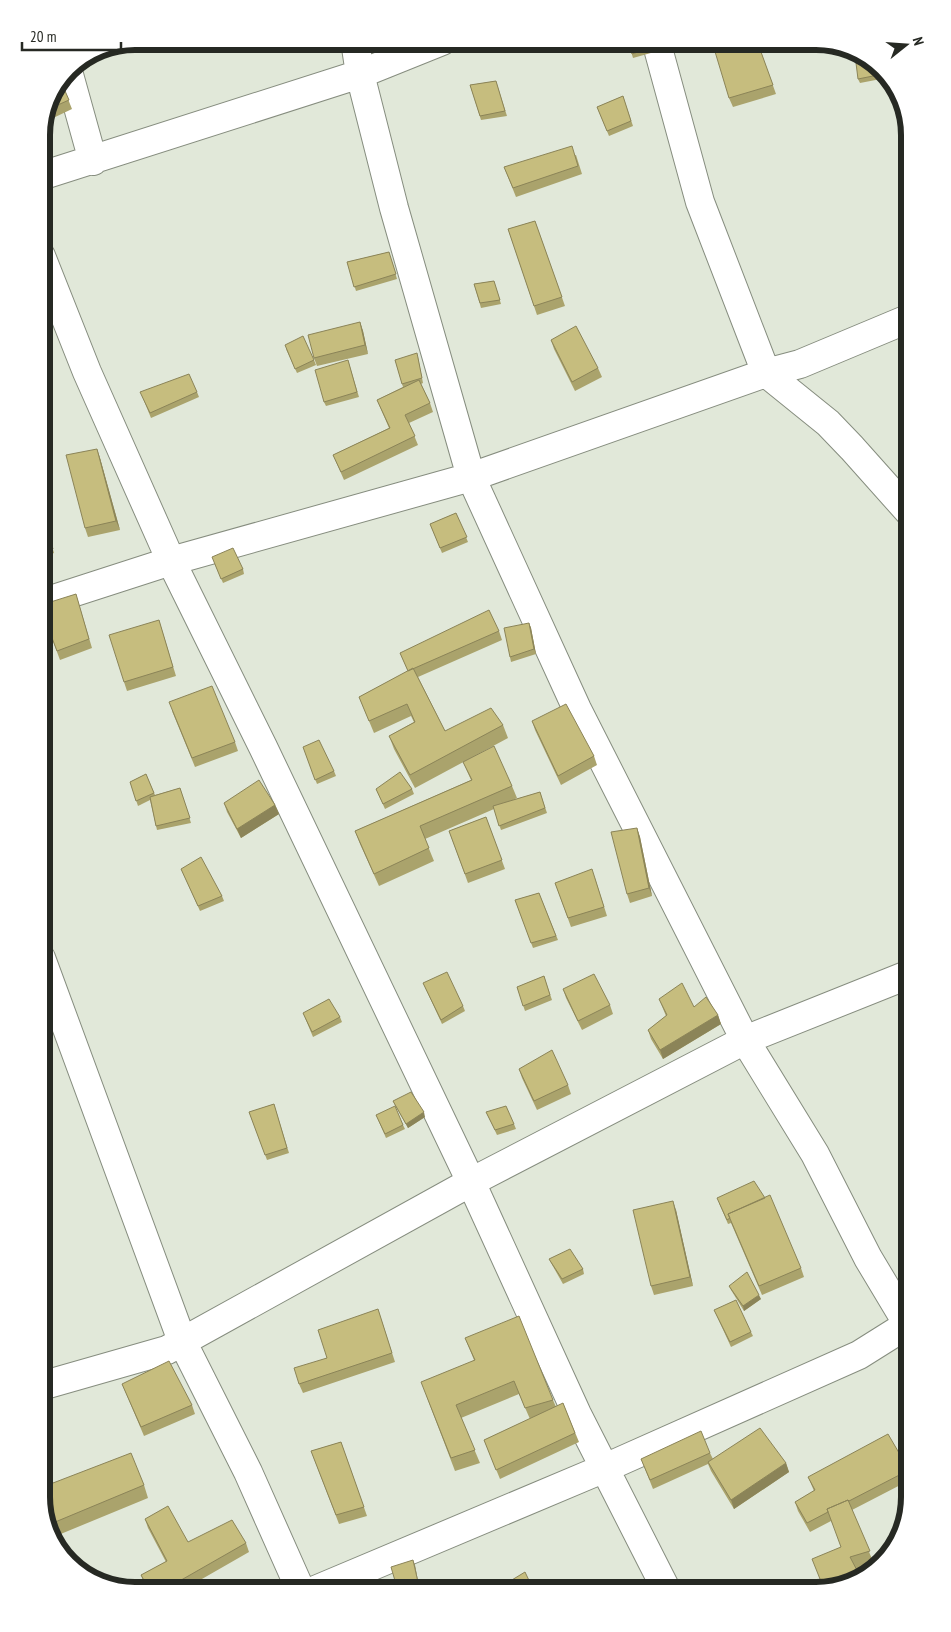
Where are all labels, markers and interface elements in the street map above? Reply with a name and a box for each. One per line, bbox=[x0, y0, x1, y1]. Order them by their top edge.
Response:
scale bar bbox=[22, 20, 121, 52]
north arrow bbox=[881, 20, 931, 70]
text: 20 m bbox=[30, 27, 56, 46]
text: N bbox=[909, 35, 928, 47]

